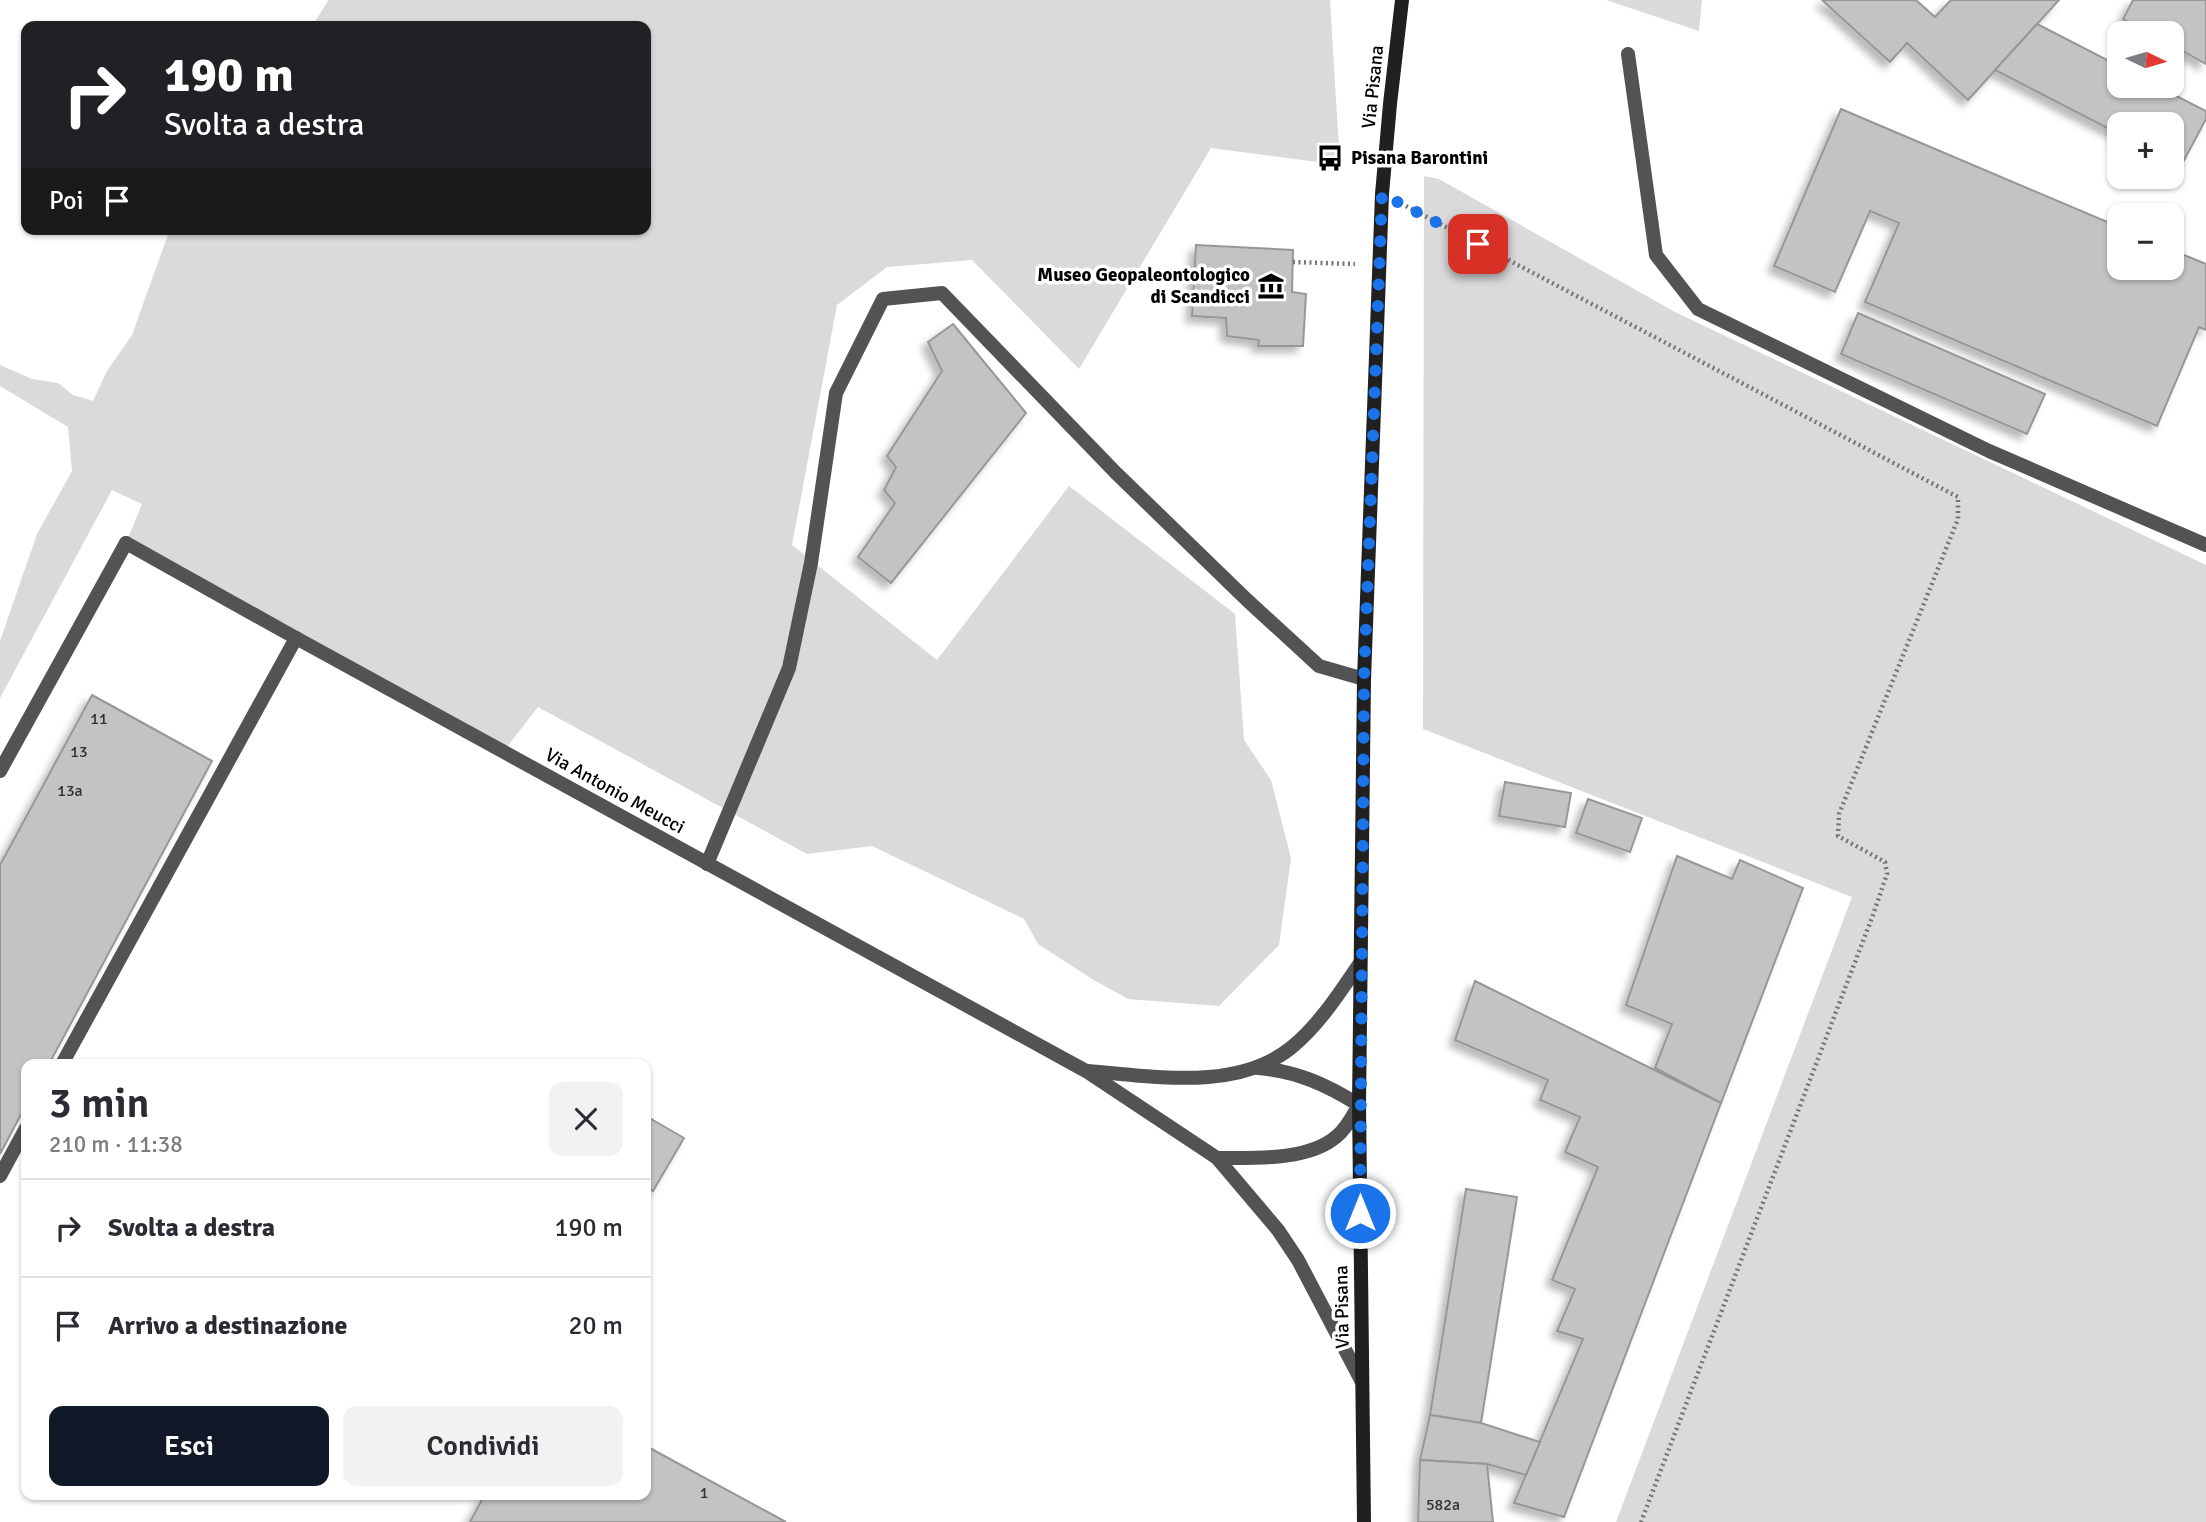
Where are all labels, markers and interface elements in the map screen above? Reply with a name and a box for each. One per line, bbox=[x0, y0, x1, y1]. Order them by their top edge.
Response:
north arrow bbox=[2107, 21, 2184, 98]
map controls bbox=[2107, 21, 2184, 280]
street label: Via Pisana bbox=[1357, 44, 1389, 130]
text: 190 m bbox=[164, 45, 294, 105]
icon: right bbox=[49, 49, 140, 140]
text: Svolta a destra bbox=[164, 105, 364, 144]
button: + bbox=[2107, 112, 2184, 189]
bus stop icon: Pisana Barontini bbox=[1315, 143, 1345, 173]
place label: Pisana Barontini bbox=[1351, 146, 1488, 170]
icon: arrive bbox=[98, 182, 136, 220]
text: Poi bbox=[49, 185, 84, 217]
button: − bbox=[2107, 203, 2184, 280]
pin bbox=[1448, 214, 1508, 274]
icon: arrive bbox=[1459, 225, 1497, 263]
place label: Museo Geopaleontologico di Scandicci bbox=[1037, 263, 1250, 309]
museum icon: Museo Geopaleontologico di Scandicci bbox=[1256, 271, 1286, 301]
house number: 11 bbox=[90, 709, 108, 729]
house number: 13 bbox=[70, 742, 88, 762]
street label: Via Antonio Meucci bbox=[541, 743, 689, 839]
house number: 13a bbox=[57, 781, 83, 801]
text: 3 min bbox=[49, 1078, 150, 1129]
button: close bbox=[549, 1082, 623, 1156]
text: 210 m · 11:38 bbox=[49, 1130, 183, 1159]
position arrow bbox=[1323, 1176, 1397, 1250]
icon: right bbox=[49, 1209, 87, 1247]
text: Svolta a destra bbox=[108, 1212, 275, 1244]
text: 190 m bbox=[554, 1212, 623, 1244]
street label: Via Pisana bbox=[1329, 1265, 1355, 1349]
icon: arrive bbox=[49, 1307, 87, 1345]
text: Arrivo a destinazione bbox=[108, 1310, 348, 1342]
text: 20 m bbox=[568, 1310, 623, 1342]
button: Esci bbox=[49, 1406, 329, 1486]
button: Condividi bbox=[343, 1406, 623, 1486]
house number: 1 bbox=[700, 1483, 708, 1503]
house number: 582a bbox=[1426, 1495, 1460, 1515]

